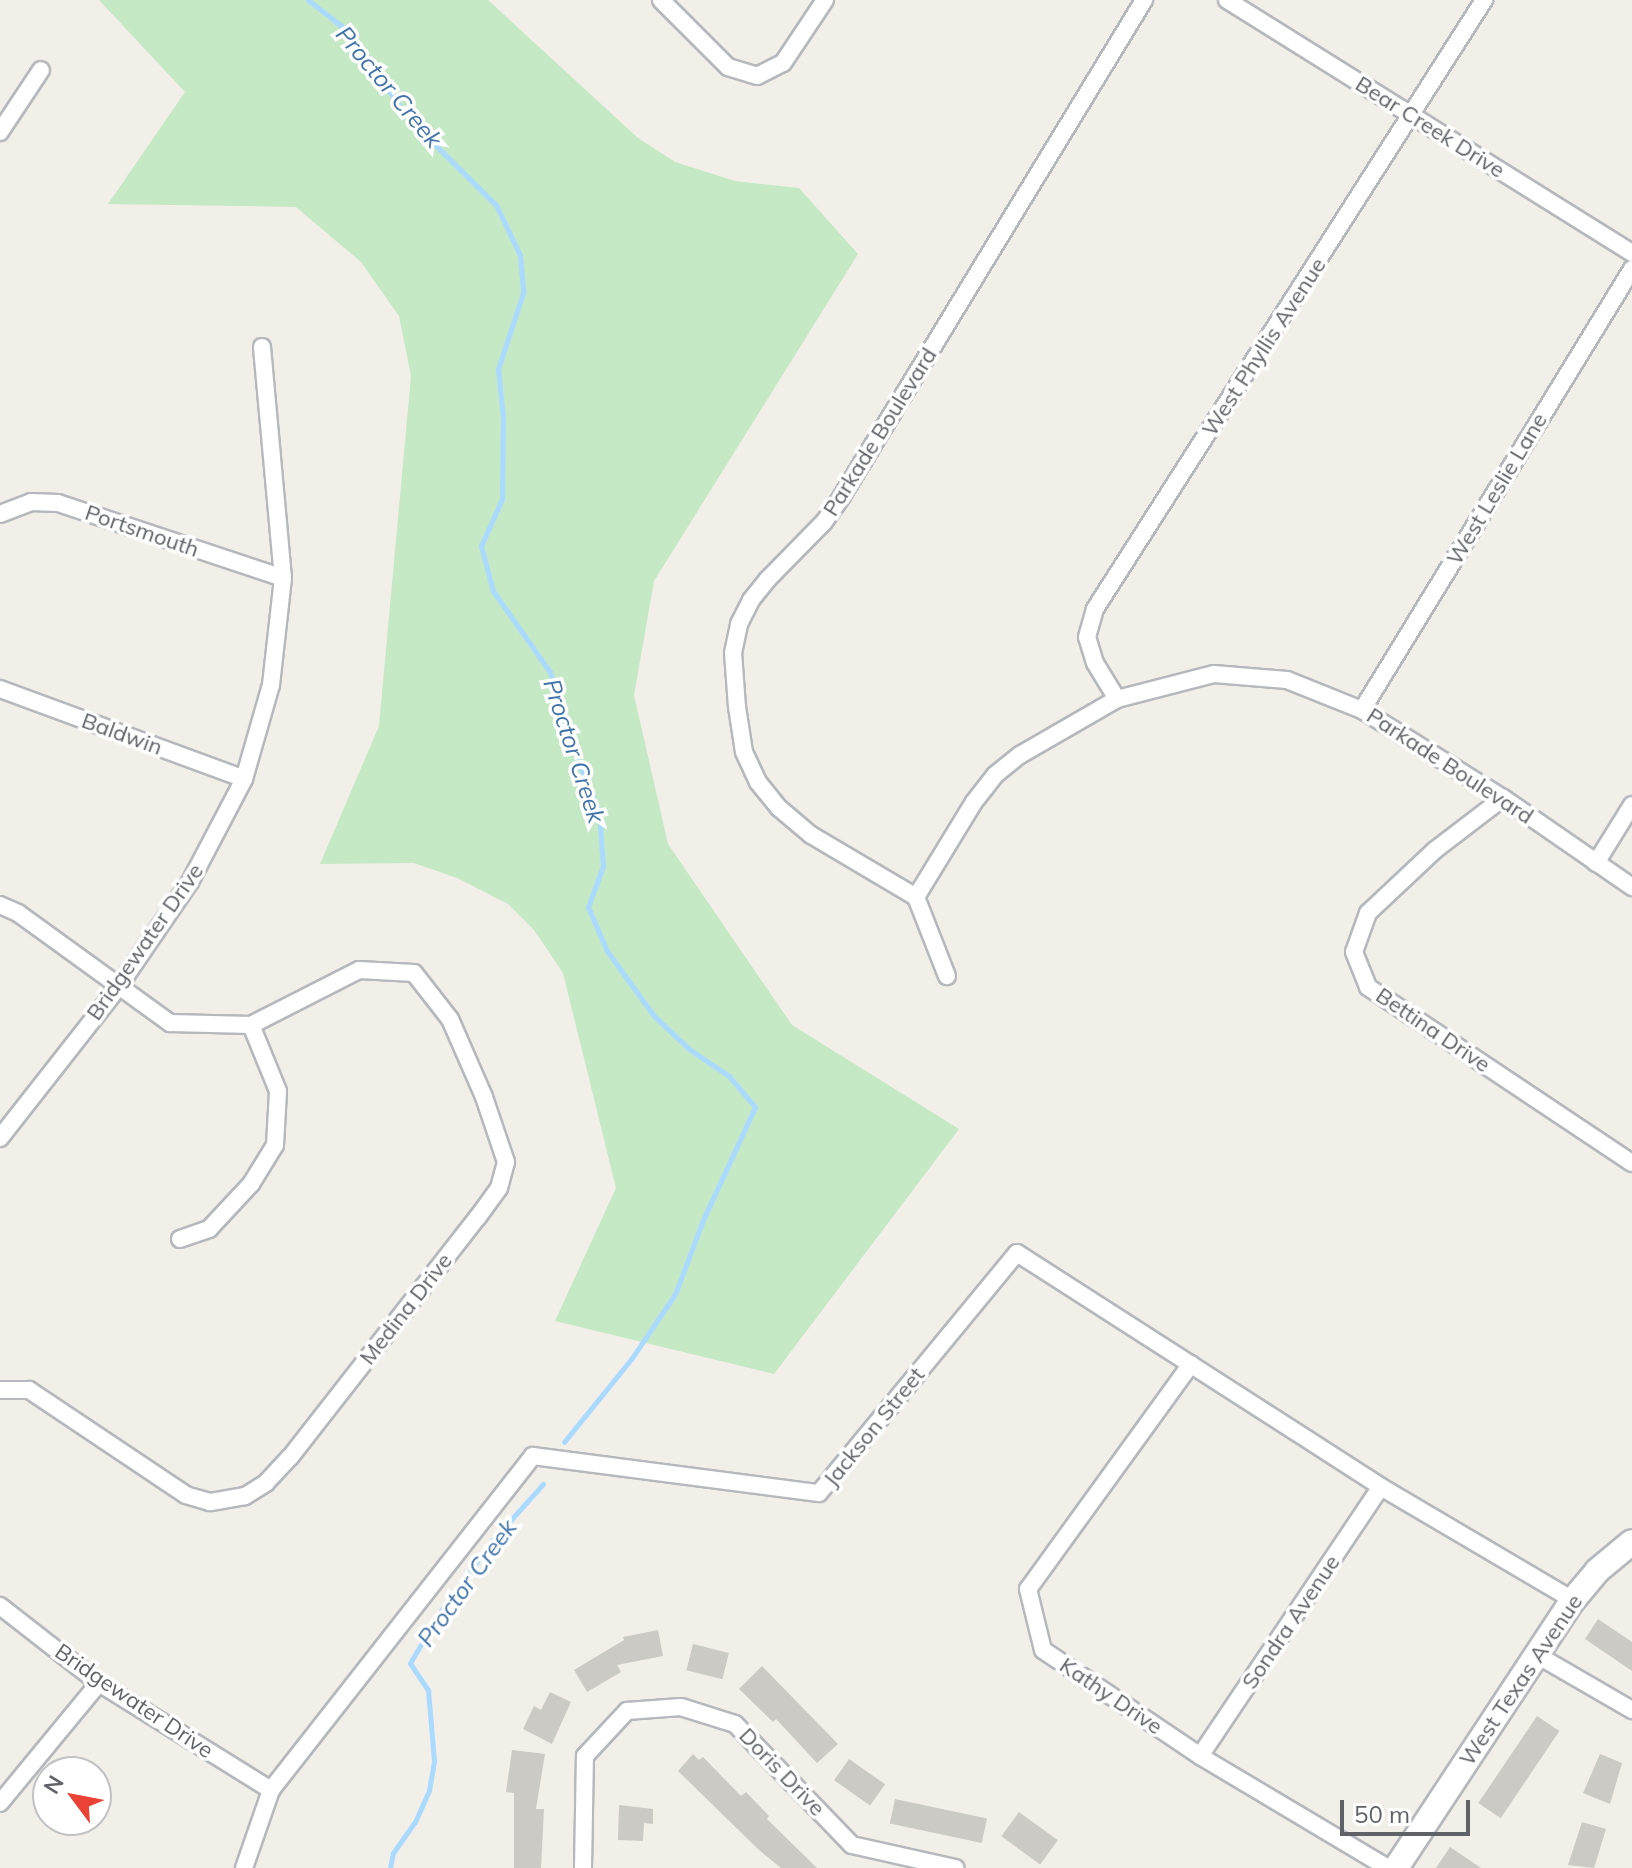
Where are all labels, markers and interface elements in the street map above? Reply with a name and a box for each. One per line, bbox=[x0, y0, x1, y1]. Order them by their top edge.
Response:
water label: Proctor Creek bbox=[330, 20, 448, 154]
street label: Bear Creek Drive bbox=[1351, 71, 1509, 183]
street label: West Phyllis Avenue bbox=[1197, 253, 1331, 441]
street label: Parkade Boulevard bbox=[818, 343, 942, 521]
street label: West Leslie Lane bbox=[1441, 408, 1553, 570]
street label: Portsmouth bbox=[82, 499, 202, 563]
water label: Proctor Creek bbox=[537, 675, 611, 827]
street label: Parkade Boulevard bbox=[1362, 702, 1538, 830]
street label: Baldwin bbox=[78, 707, 166, 761]
street label: Bridgewater Drive bbox=[81, 859, 209, 1025]
street label: Bettina Drive bbox=[1371, 982, 1495, 1078]
street label: Medina Drive bbox=[354, 1248, 458, 1370]
street label: Jackson Street bbox=[818, 1362, 930, 1492]
water label: Proctor Creek bbox=[411, 1514, 523, 1652]
street label: Sondra Avenue bbox=[1236, 1550, 1346, 1694]
street label: West Texas Avenue bbox=[1454, 1589, 1588, 1771]
street label: Bridgewater Drive bbox=[50, 1638, 218, 1764]
street label: Kathy Drive bbox=[1055, 1652, 1167, 1740]
street label: Doris Drive bbox=[734, 1723, 830, 1821]
north arrow bbox=[32, 1756, 112, 1836]
text: N bbox=[37, 1770, 70, 1799]
scale bar bbox=[1344, 1784, 1474, 1834]
text: 50 m bbox=[1354, 1799, 1410, 1829]

